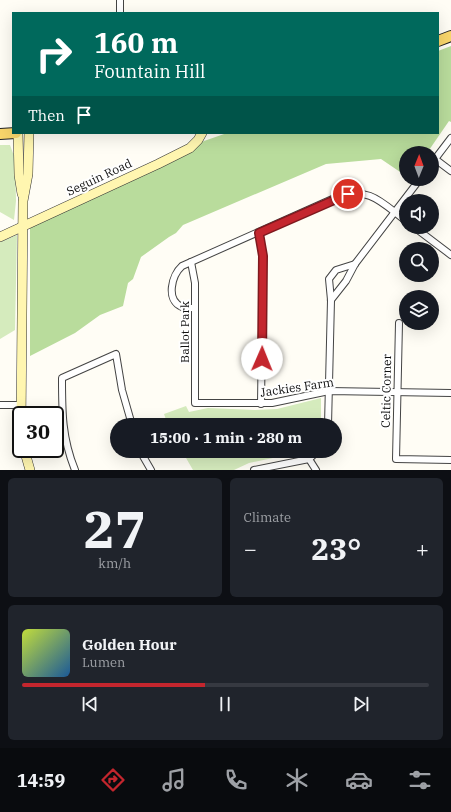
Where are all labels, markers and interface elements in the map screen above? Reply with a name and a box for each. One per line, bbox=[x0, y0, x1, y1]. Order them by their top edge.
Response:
text: 160 m bbox=[94, 24, 178, 61]
icon: right bbox=[28, 28, 80, 80]
text: Fountain Hill bbox=[94, 60, 206, 83]
icon: arrive bbox=[73, 104, 95, 126]
text: Then bbox=[28, 106, 65, 125]
north arrow bbox=[399, 146, 439, 186]
map controls bbox=[399, 146, 439, 330]
street label: Seguin Road bbox=[64, 155, 134, 199]
pin bbox=[331, 177, 365, 211]
icon: arrive bbox=[337, 183, 359, 205]
button: sound bbox=[399, 194, 439, 234]
button: search bbox=[399, 242, 439, 282]
button: layers bbox=[399, 290, 439, 330]
street label: Ballot Park bbox=[177, 301, 192, 363]
position arrow bbox=[241, 338, 283, 380]
street label: Celtic Corner bbox=[378, 353, 394, 428]
street label: Jackies Farm bbox=[259, 374, 335, 400]
speed limit sign: 30 bbox=[12, 406, 64, 458]
text: 15:00 · 1 min · 280 m bbox=[150, 428, 302, 447]
text: 27 bbox=[84, 495, 146, 562]
text: Climate bbox=[244, 509, 291, 526]
text: 23° bbox=[311, 529, 361, 568]
text: − bbox=[244, 534, 257, 563]
text: + bbox=[416, 534, 429, 563]
text: km/h bbox=[98, 555, 131, 572]
text: Golden Hour bbox=[82, 635, 177, 654]
text: Lumen bbox=[82, 654, 125, 671]
icon: previous bbox=[79, 693, 101, 715]
icon: pause bbox=[214, 693, 236, 715]
icon: next bbox=[350, 693, 372, 715]
icon: directions bbox=[99, 766, 127, 794]
icon: music bbox=[160, 766, 188, 794]
icon: phone bbox=[222, 766, 250, 794]
icon: climate bbox=[283, 766, 311, 794]
icon: car bbox=[345, 766, 373, 794]
icon: filters bbox=[406, 766, 434, 794]
text: 14:59 bbox=[17, 769, 65, 792]

